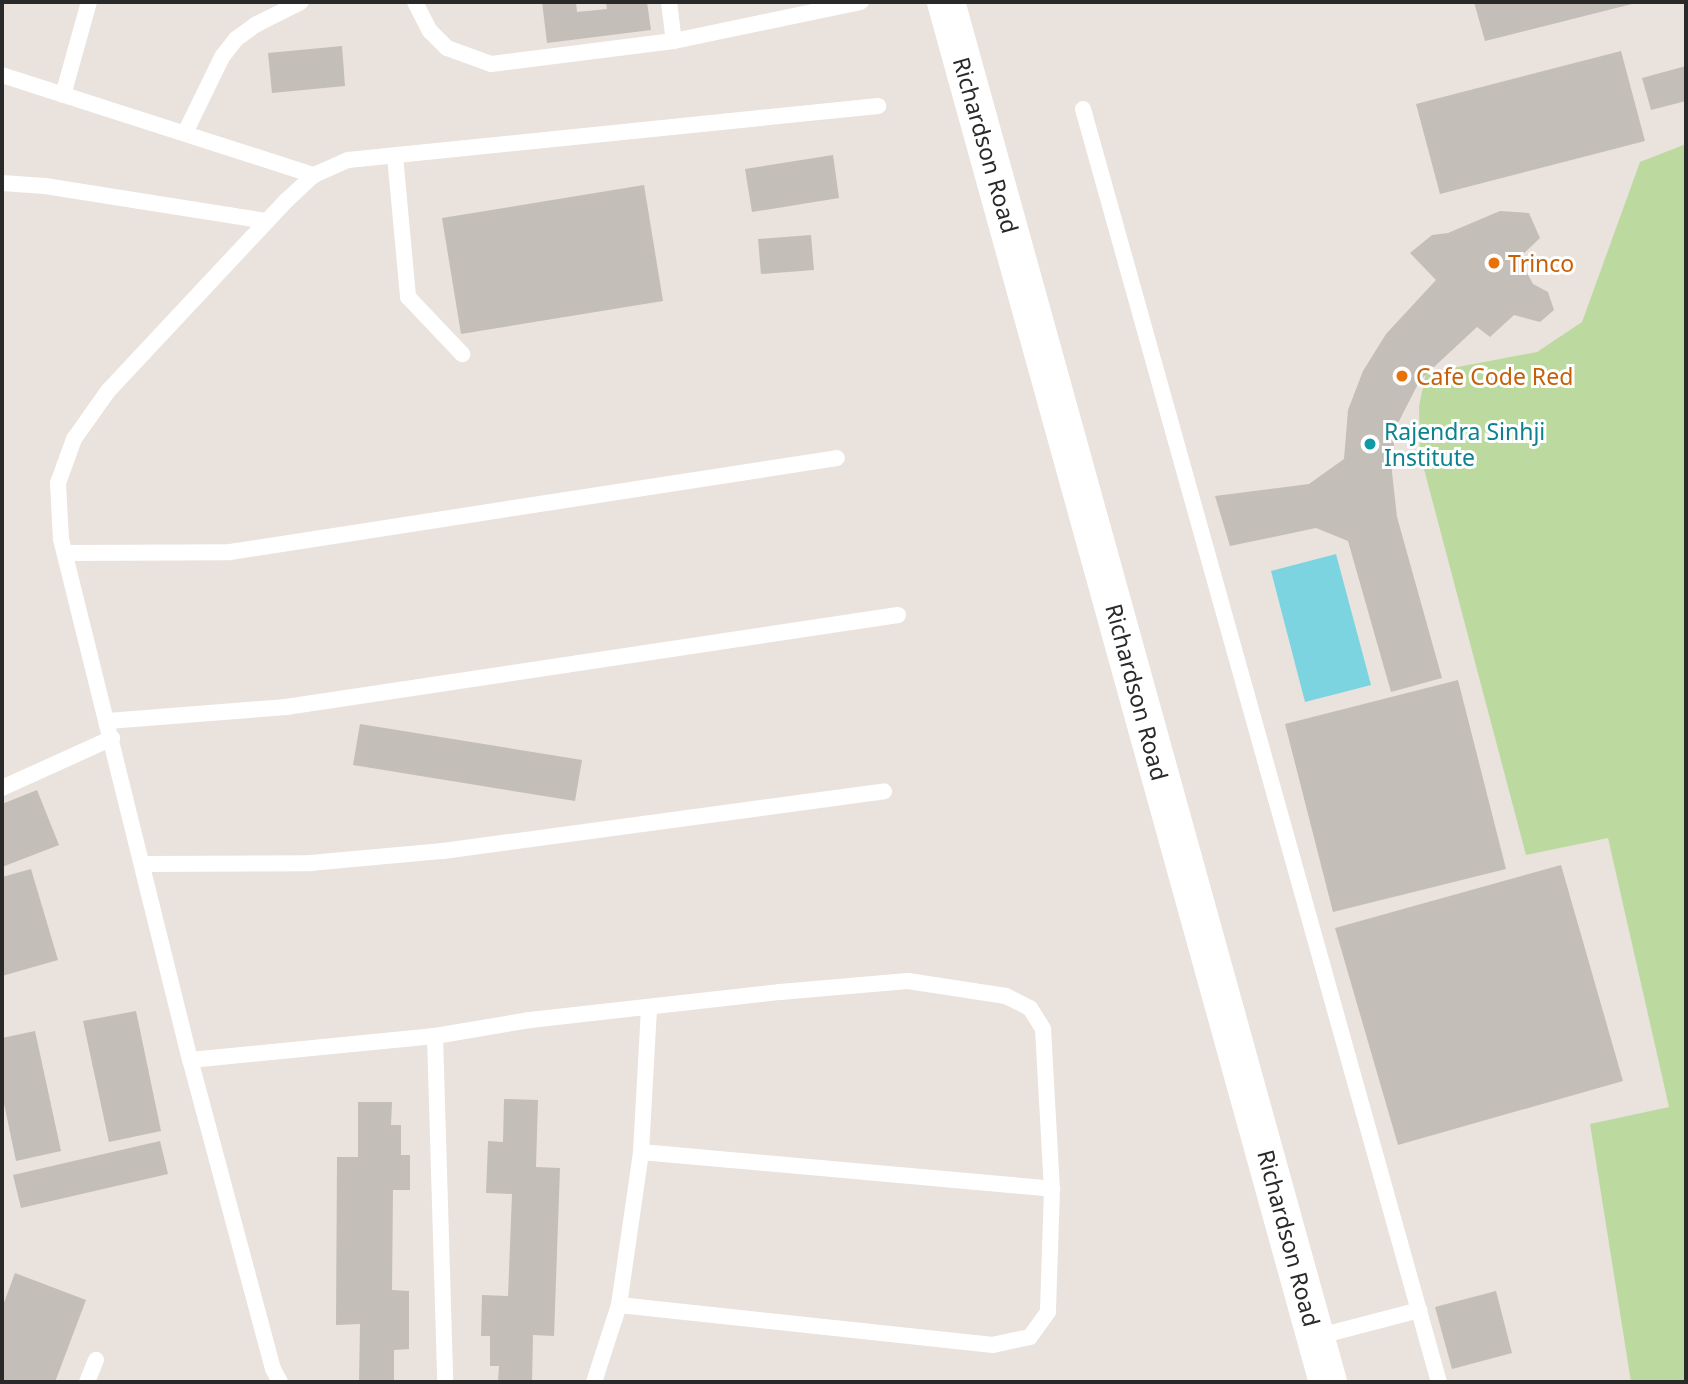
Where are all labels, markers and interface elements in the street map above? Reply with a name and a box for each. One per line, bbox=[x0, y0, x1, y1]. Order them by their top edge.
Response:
street label: Richardson Road bbox=[948, 54, 1024, 236]
place label: Trinco bbox=[1508, 249, 1574, 277]
marker: Trinco bbox=[1486, 255, 1502, 271]
place label: Cafe Code Red bbox=[1416, 362, 1573, 390]
marker: Cafe Code Red bbox=[1394, 368, 1410, 384]
place label: Rajendra Sinhji Institute bbox=[1384, 417, 1545, 471]
marker: Rajendra Sinhji Institute bbox=[1362, 436, 1378, 452]
street label: Richardson Road bbox=[1100, 601, 1174, 783]
street label: Richardson Road bbox=[1252, 1147, 1326, 1329]

